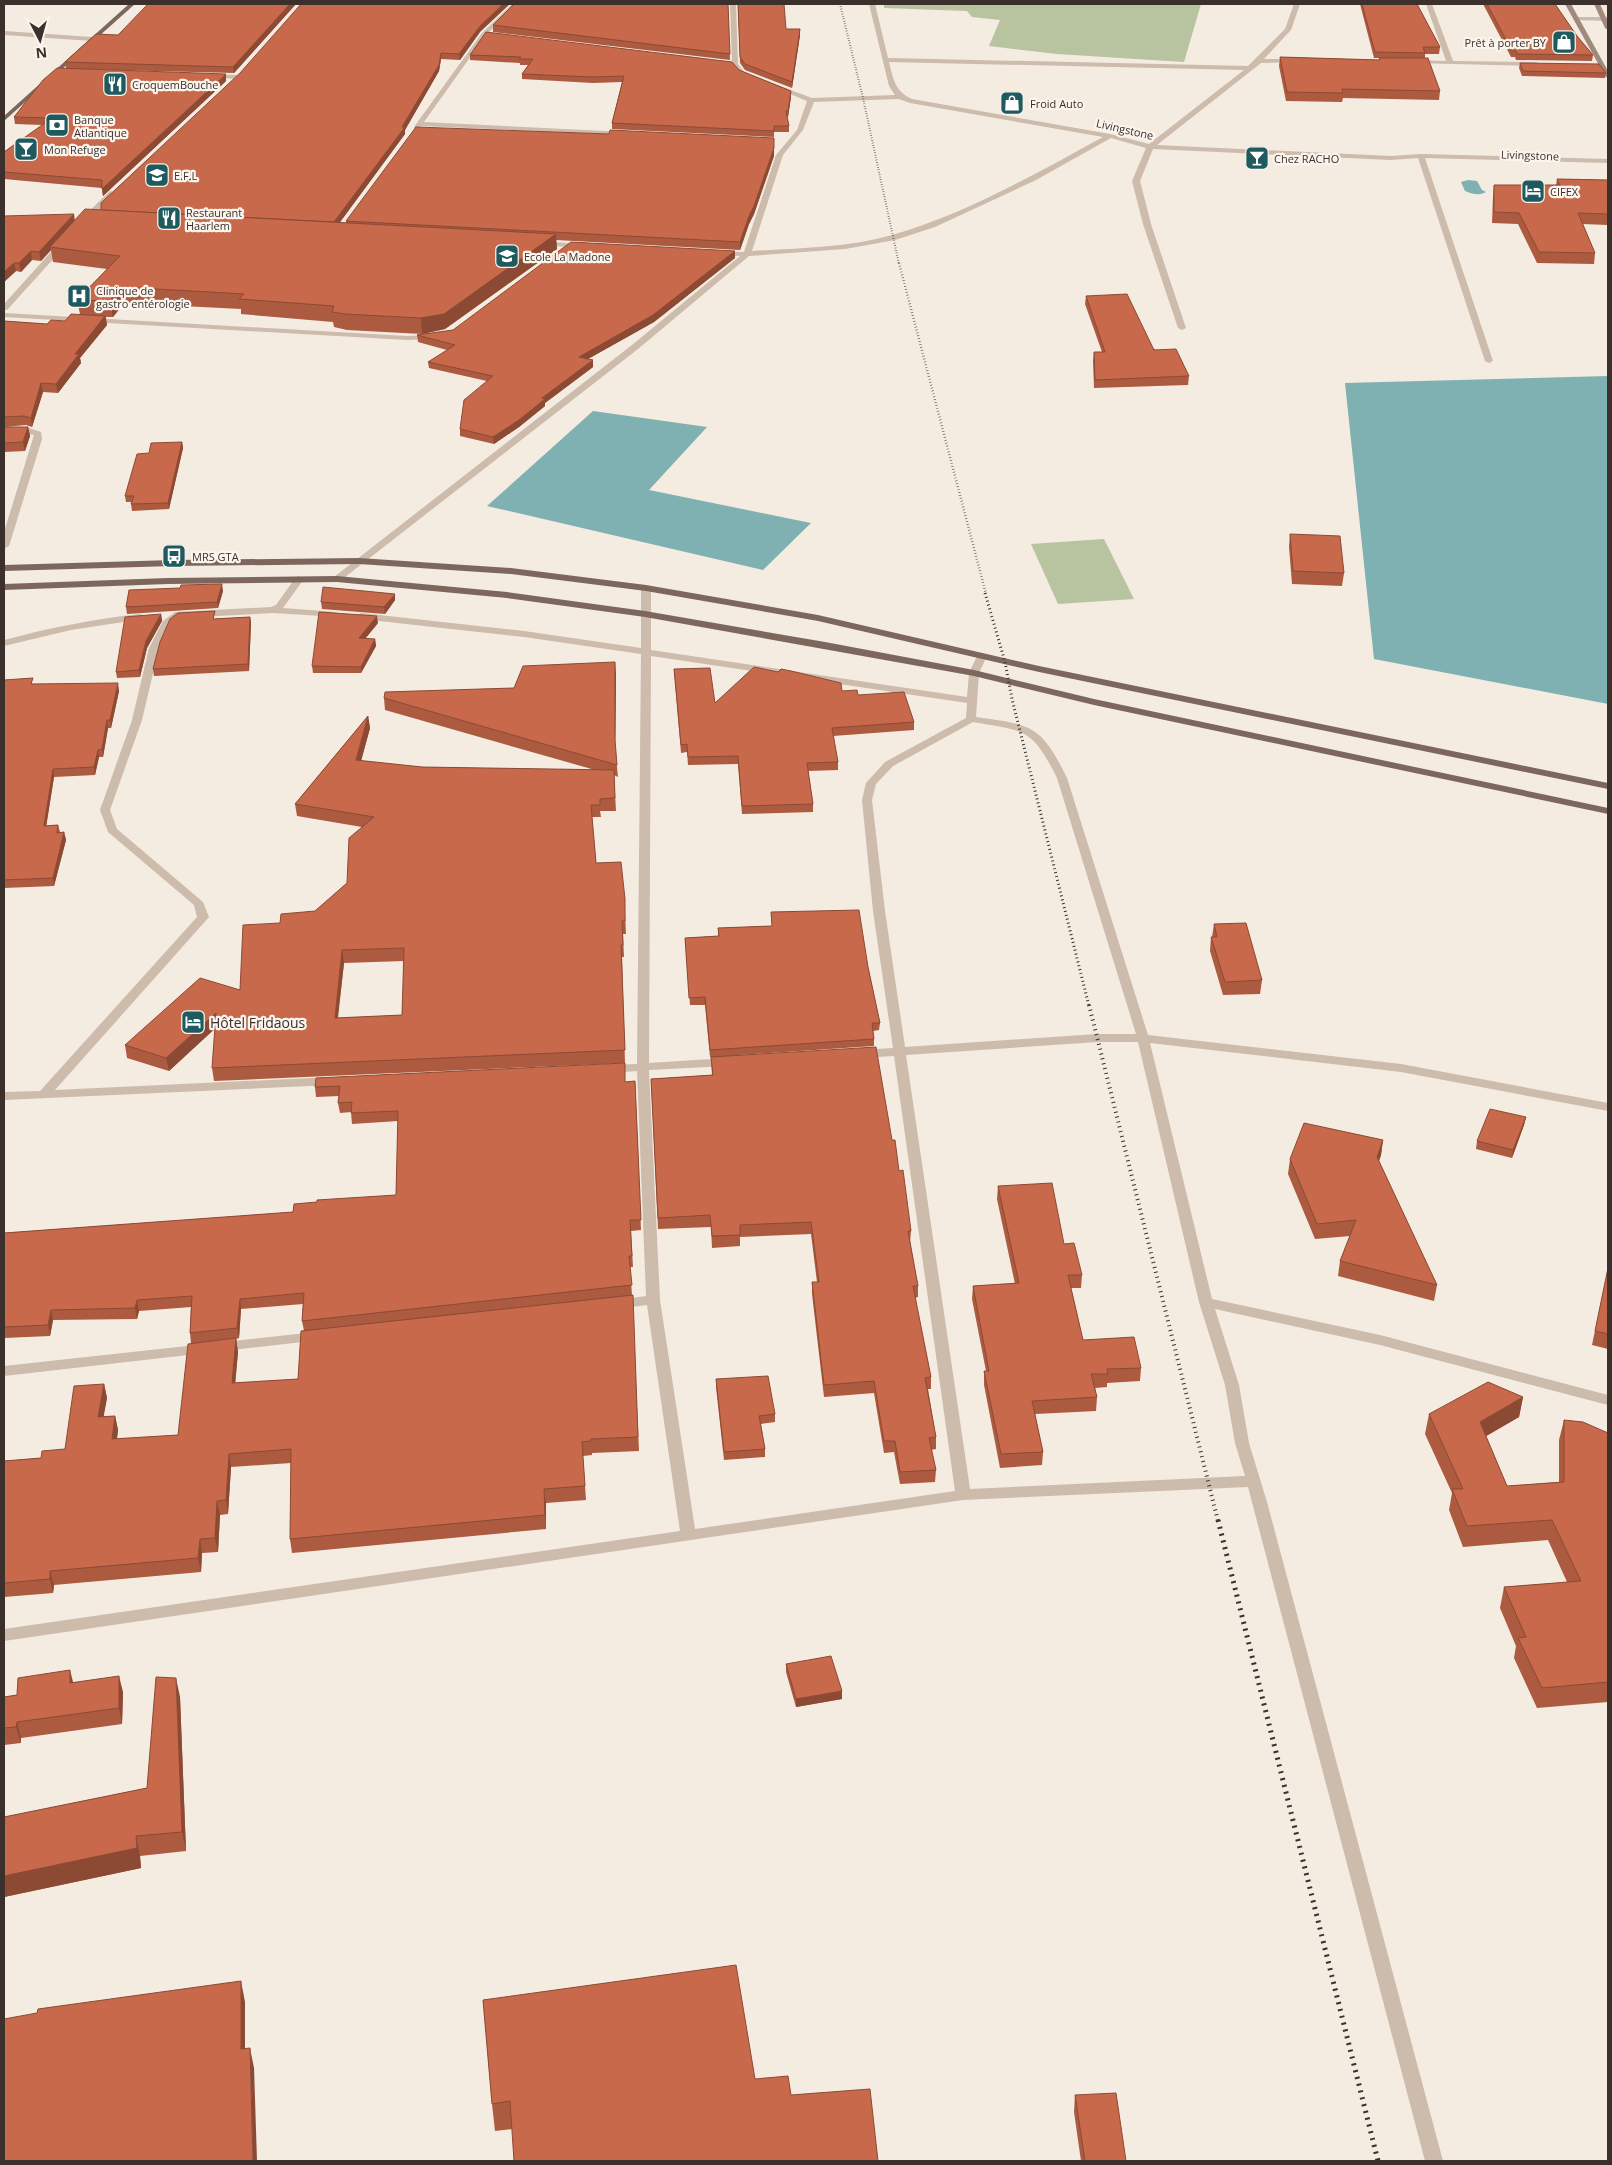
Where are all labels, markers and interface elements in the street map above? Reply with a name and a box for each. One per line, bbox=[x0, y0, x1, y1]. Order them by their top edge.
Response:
north arrow bbox=[15, 15, 65, 65]
shop icon: Prêt à porter BY bbox=[1551, 29, 1577, 55]
place label: Prêt à porter BY bbox=[1464, 35, 1547, 50]
text: N bbox=[35, 43, 48, 63]
restaurant icon: CroquemBouche bbox=[102, 71, 128, 97]
place label: CroquemBouche bbox=[132, 77, 219, 92]
shop icon: Froid Auto bbox=[999, 90, 1025, 116]
place label: Froid Auto bbox=[1030, 96, 1084, 111]
bank icon: Banque Atlantique bbox=[44, 112, 70, 138]
place label: Banque Atlantique bbox=[74, 112, 127, 140]
street label: Livingstone bbox=[1095, 115, 1155, 143]
bar icon: Mon Refuge bbox=[13, 136, 39, 162]
place label: Mon Refuge bbox=[44, 142, 106, 157]
bar icon: Chez RACHO bbox=[1244, 145, 1270, 171]
street label: Livingstone bbox=[1501, 146, 1559, 164]
place label: Chez RACHO bbox=[1274, 151, 1339, 166]
school or university icon: E.F.L bbox=[144, 162, 170, 188]
place label: E.F.L bbox=[174, 168, 198, 183]
hotel icon: CIFEX bbox=[1520, 178, 1546, 204]
place label: CIFEX bbox=[1550, 184, 1579, 199]
restaurant icon: Restaurant Haarlem bbox=[156, 205, 182, 231]
place label: Restaurant Haarlem bbox=[186, 205, 242, 233]
school or university icon: Ecole La Madone bbox=[494, 243, 520, 269]
place label: Ecole La Madone bbox=[524, 249, 611, 264]
hospital icon: Clinique de gastro entérologie bbox=[66, 283, 92, 309]
place label: Clinique de gastro entérologie bbox=[96, 283, 190, 311]
bus stop icon: MRS GTA bbox=[161, 543, 187, 569]
place label: MRS GTA bbox=[192, 549, 239, 564]
hotel icon: Hôtel Fridaous bbox=[180, 1009, 206, 1035]
place label: Hôtel Fridaous bbox=[210, 1013, 306, 1032]

